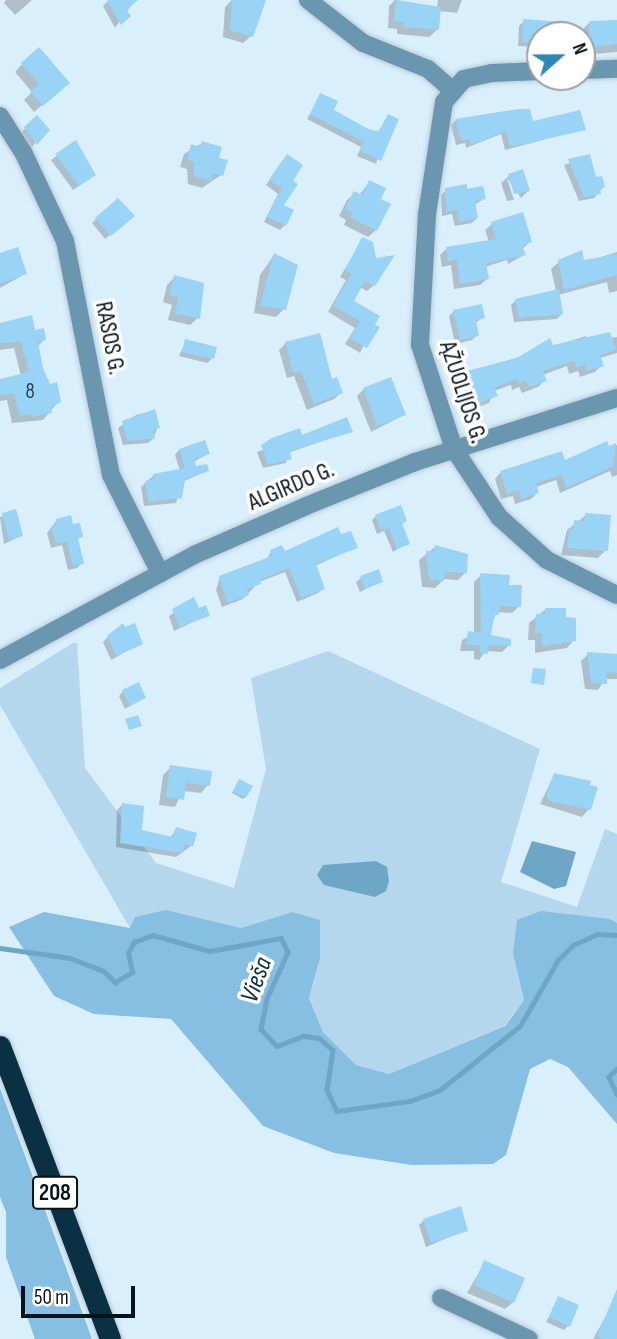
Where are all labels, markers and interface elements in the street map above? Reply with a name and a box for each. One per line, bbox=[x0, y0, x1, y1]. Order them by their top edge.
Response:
north arrow bbox=[526, 21, 596, 91]
text: N bbox=[567, 40, 592, 58]
street label: RASOS G. bbox=[89, 299, 131, 377]
street label: ĄŽUOLIJOS G. bbox=[433, 337, 493, 447]
house number: 8 bbox=[25, 379, 35, 405]
street label: ALGIRDO G. bbox=[244, 455, 338, 517]
water label: Vieša bbox=[234, 953, 280, 1007]
road number: 208 bbox=[30, 1174, 80, 1212]
scale bar bbox=[24, 1272, 138, 1316]
text: 50 m bbox=[34, 1285, 69, 1310]

